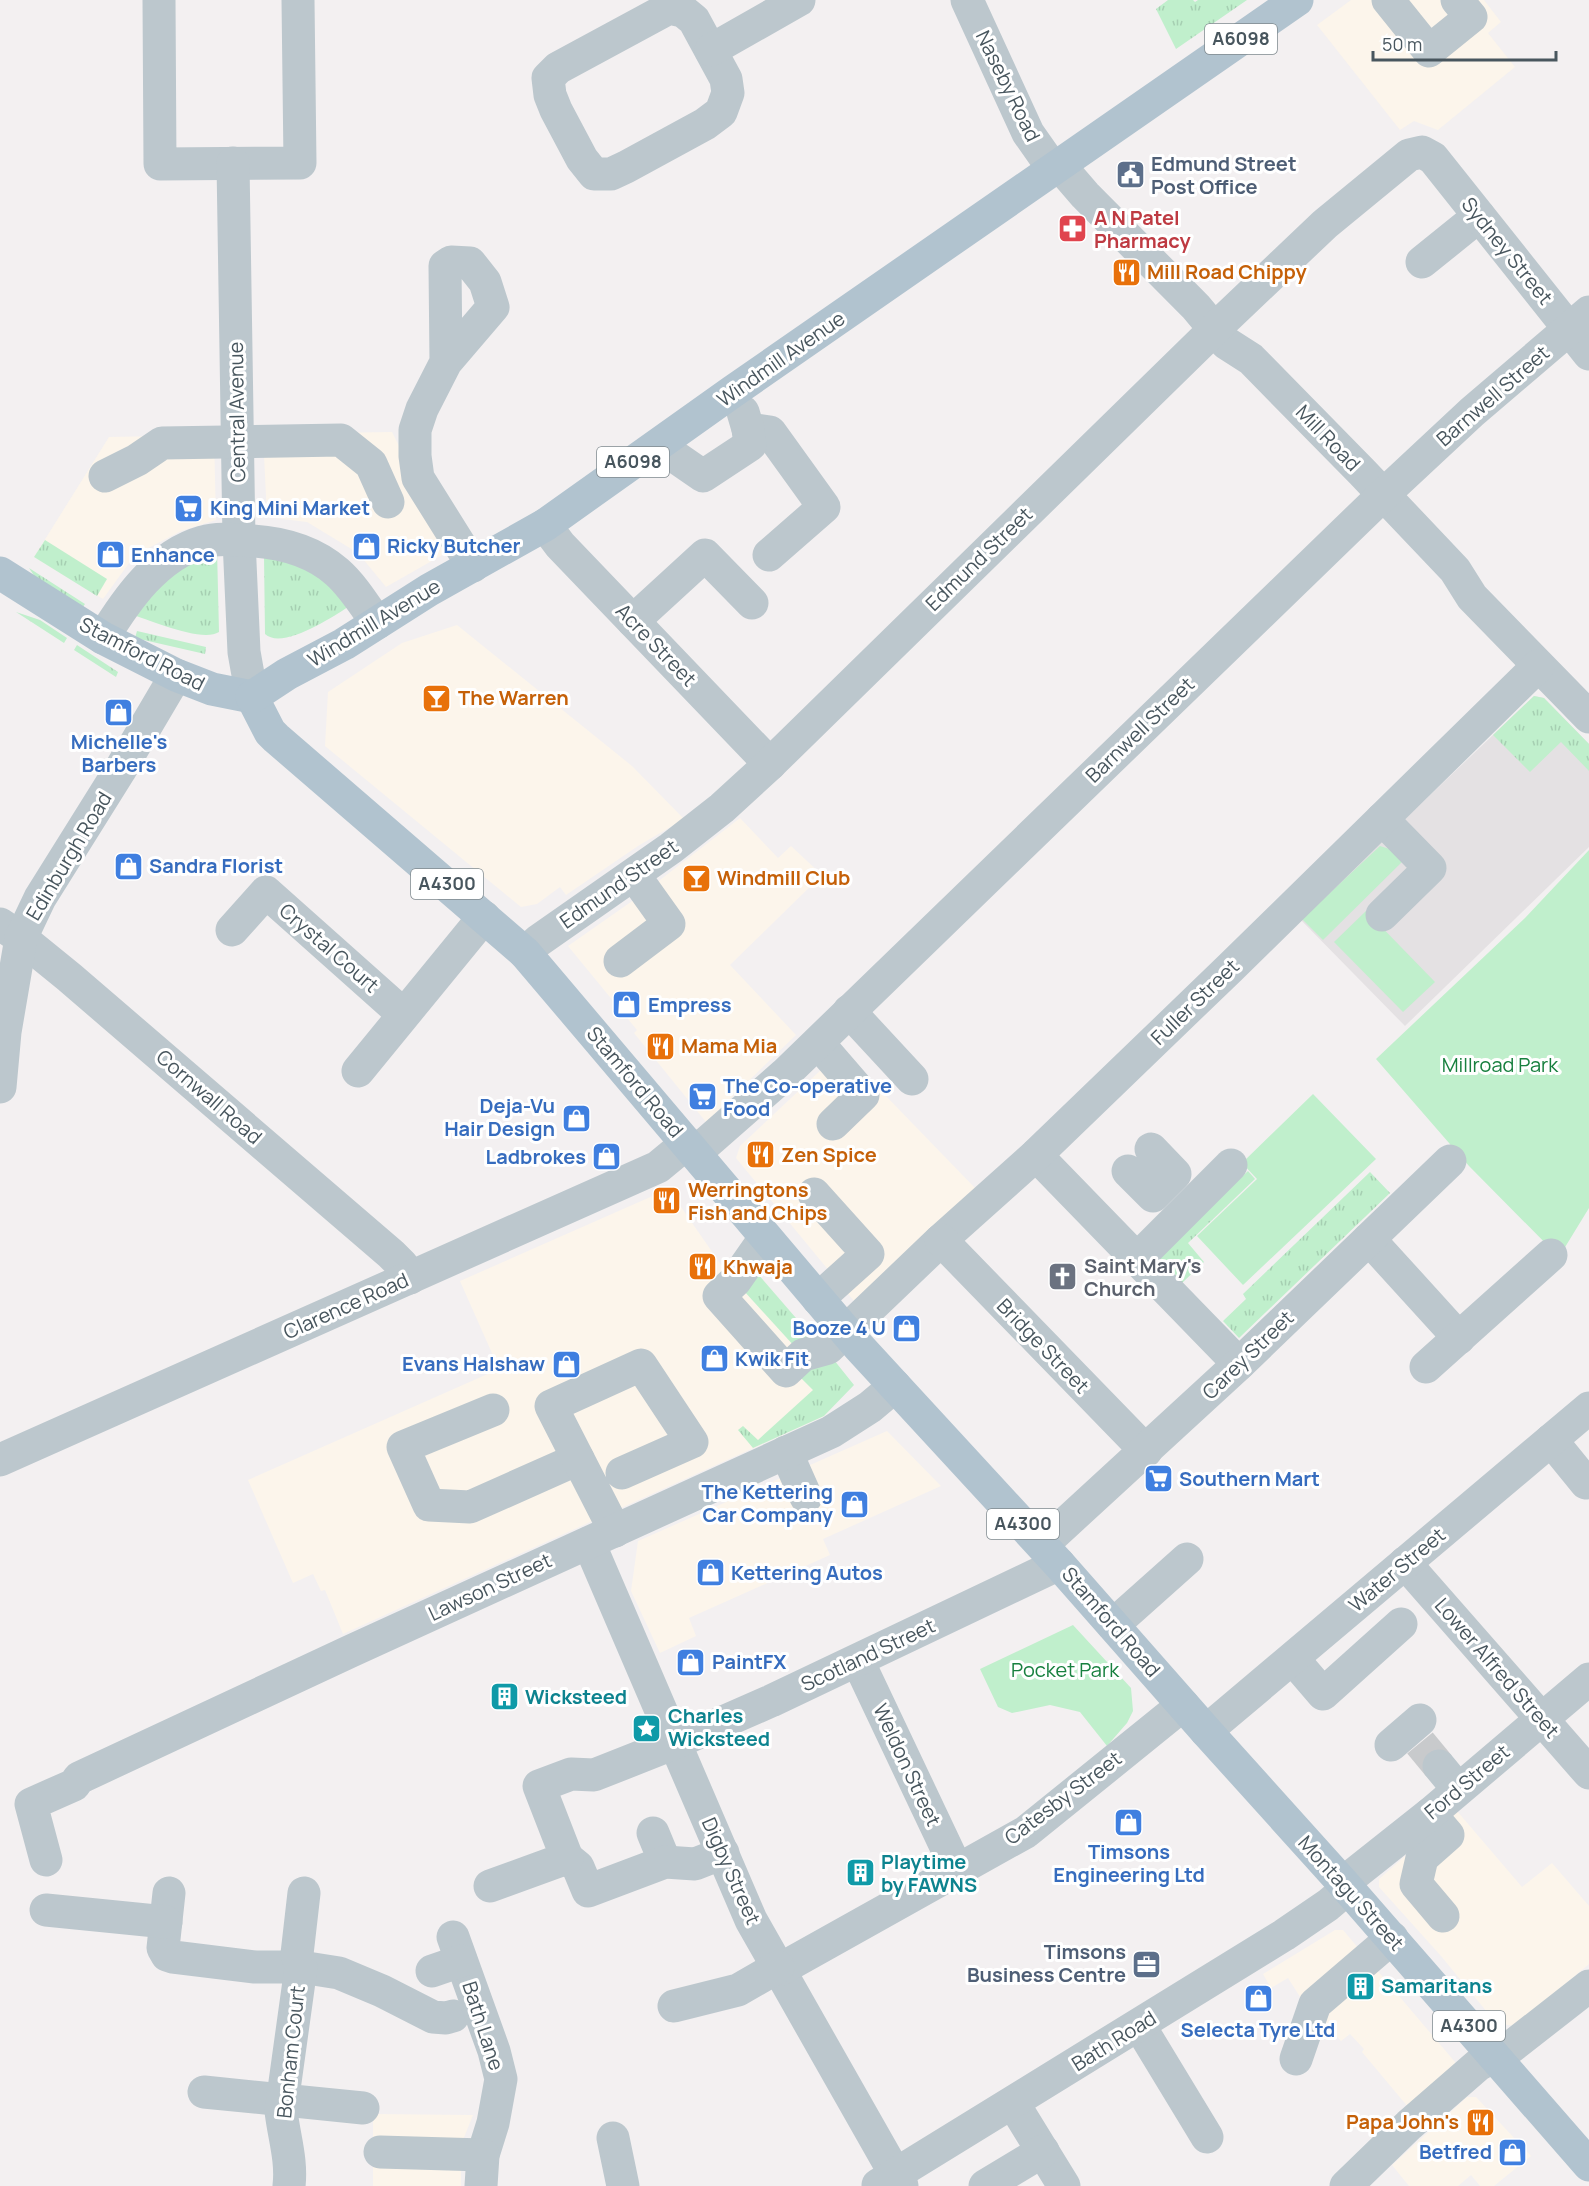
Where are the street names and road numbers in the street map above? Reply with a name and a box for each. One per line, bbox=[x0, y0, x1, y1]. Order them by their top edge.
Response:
road number: A6098 bbox=[1205, 24, 1277, 54]
street label: Naseby Road bbox=[970, 26, 1047, 146]
street label: Sydney Street bbox=[1456, 191, 1559, 310]
street label: Windmill Avenue bbox=[711, 304, 850, 413]
street label: Barnwell Street bbox=[1431, 339, 1555, 452]
street label: Central Avenue bbox=[222, 341, 251, 483]
street label: Mill Road bbox=[1290, 399, 1367, 477]
road number: A6098 bbox=[597, 447, 669, 477]
street label: Edmund Street bbox=[919, 501, 1038, 616]
street label: Windmill Avenue bbox=[302, 572, 445, 673]
street label: Acre Street bbox=[610, 597, 703, 692]
street label: Stamford Road bbox=[75, 610, 209, 697]
street label: Barnwell Street bbox=[1079, 671, 1200, 788]
street label: Edinburgh Road bbox=[20, 786, 118, 925]
street label: Edmund Street bbox=[554, 833, 683, 934]
road number: A4300 bbox=[411, 869, 483, 899]
street label: Crystal Court bbox=[274, 897, 385, 998]
street label: Fuller Street bbox=[1145, 953, 1245, 1051]
street label: Stamford Road bbox=[581, 1020, 690, 1143]
street label: Cornwall Road bbox=[151, 1043, 268, 1150]
street label: Clarence Road bbox=[279, 1266, 413, 1345]
street label: Bridge Street bbox=[991, 1292, 1096, 1399]
street label: Carey Street bbox=[1196, 1304, 1299, 1405]
road number: A4300 bbox=[987, 1509, 1059, 1539]
street label: Water Street bbox=[1343, 1521, 1451, 1618]
street label: Lawson Street bbox=[424, 1546, 556, 1627]
street label: Stamford Road bbox=[1056, 1561, 1167, 1682]
street label: Lower Alfred Street bbox=[1429, 1592, 1566, 1743]
street label: Scotland Street bbox=[796, 1612, 939, 1697]
street label: Weldon Street bbox=[867, 1699, 948, 1830]
street label: Ford Street bbox=[1418, 1738, 1515, 1825]
street label: Catesby Street bbox=[999, 1745, 1127, 1850]
street label: Digby Street bbox=[696, 1813, 767, 1929]
street label: Montagu Street bbox=[1292, 1829, 1410, 1956]
street label: Bath Lane bbox=[456, 1978, 511, 2074]
street label: Bonham Court bbox=[270, 1984, 311, 2120]
street label: Bath Road bbox=[1066, 2004, 1161, 2077]
road number: A4300 bbox=[1433, 2011, 1505, 2041]

